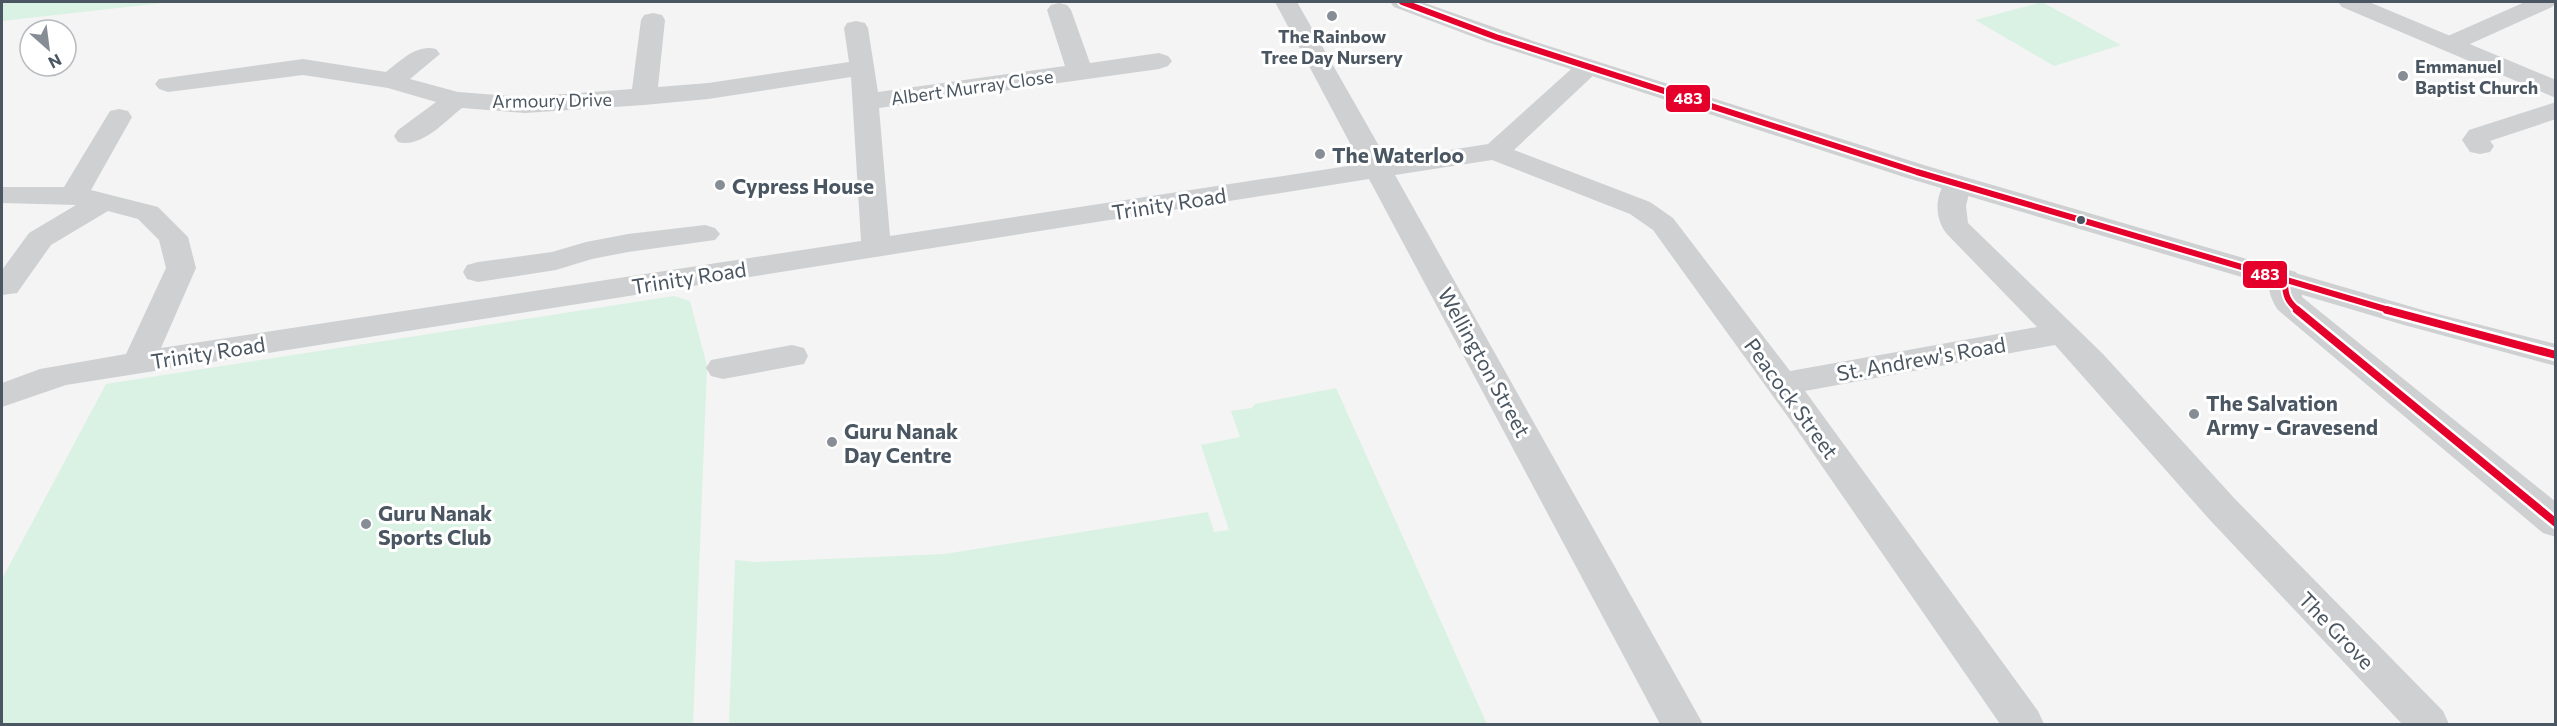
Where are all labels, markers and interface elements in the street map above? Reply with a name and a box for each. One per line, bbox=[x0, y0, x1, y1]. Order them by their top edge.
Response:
marker: The Rainbow Tree Day Nursery bbox=[1325, 9, 1339, 23]
north arrow bbox=[18, 18, 78, 78]
place label: The Rainbow Tree Day Nursery bbox=[1261, 25, 1403, 68]
text: N bbox=[46, 50, 65, 73]
place label: Emmanuel Baptist Church bbox=[2415, 55, 2538, 98]
street label: Albert Murray Close bbox=[889, 65, 1055, 109]
marker: Emmanuel Baptist Church bbox=[2396, 69, 2410, 83]
line badge: 483 bbox=[1665, 84, 1711, 113]
street label: Armoury Drive bbox=[492, 88, 612, 112]
text: 483 bbox=[1674, 88, 1702, 107]
place label: The Waterloo bbox=[1332, 142, 1464, 167]
marker: The Waterloo bbox=[1313, 147, 1327, 161]
place label: Cypress House bbox=[732, 173, 874, 198]
marker: Cypress House bbox=[713, 178, 727, 192]
street label: Trinity Road bbox=[1110, 182, 1228, 224]
unlabelled marker bbox=[2075, 214, 2087, 226]
street label: Trinity Road bbox=[630, 256, 748, 298]
line badge: 483 bbox=[2242, 260, 2288, 289]
text: 483 bbox=[2251, 264, 2279, 283]
street label: Wellington Street bbox=[1434, 283, 1536, 441]
street label: Trinity Road bbox=[149, 331, 267, 373]
street label: St. Andrew's Road bbox=[1835, 331, 2007, 385]
street label: Peacock Street bbox=[1740, 333, 1844, 463]
place label: The Salvation Army - Gravesend bbox=[2206, 390, 2378, 439]
marker: The Salvation Army - Gravesend bbox=[2187, 407, 2201, 421]
place label: Guru Nanak Day Centre bbox=[844, 418, 958, 467]
marker: Guru Nanak Day Centre bbox=[825, 435, 839, 449]
place label: Guru Nanak Sports Club bbox=[378, 500, 492, 549]
marker: Guru Nanak Sports Club bbox=[359, 517, 373, 531]
street label: The Grove bbox=[2294, 586, 2380, 674]

